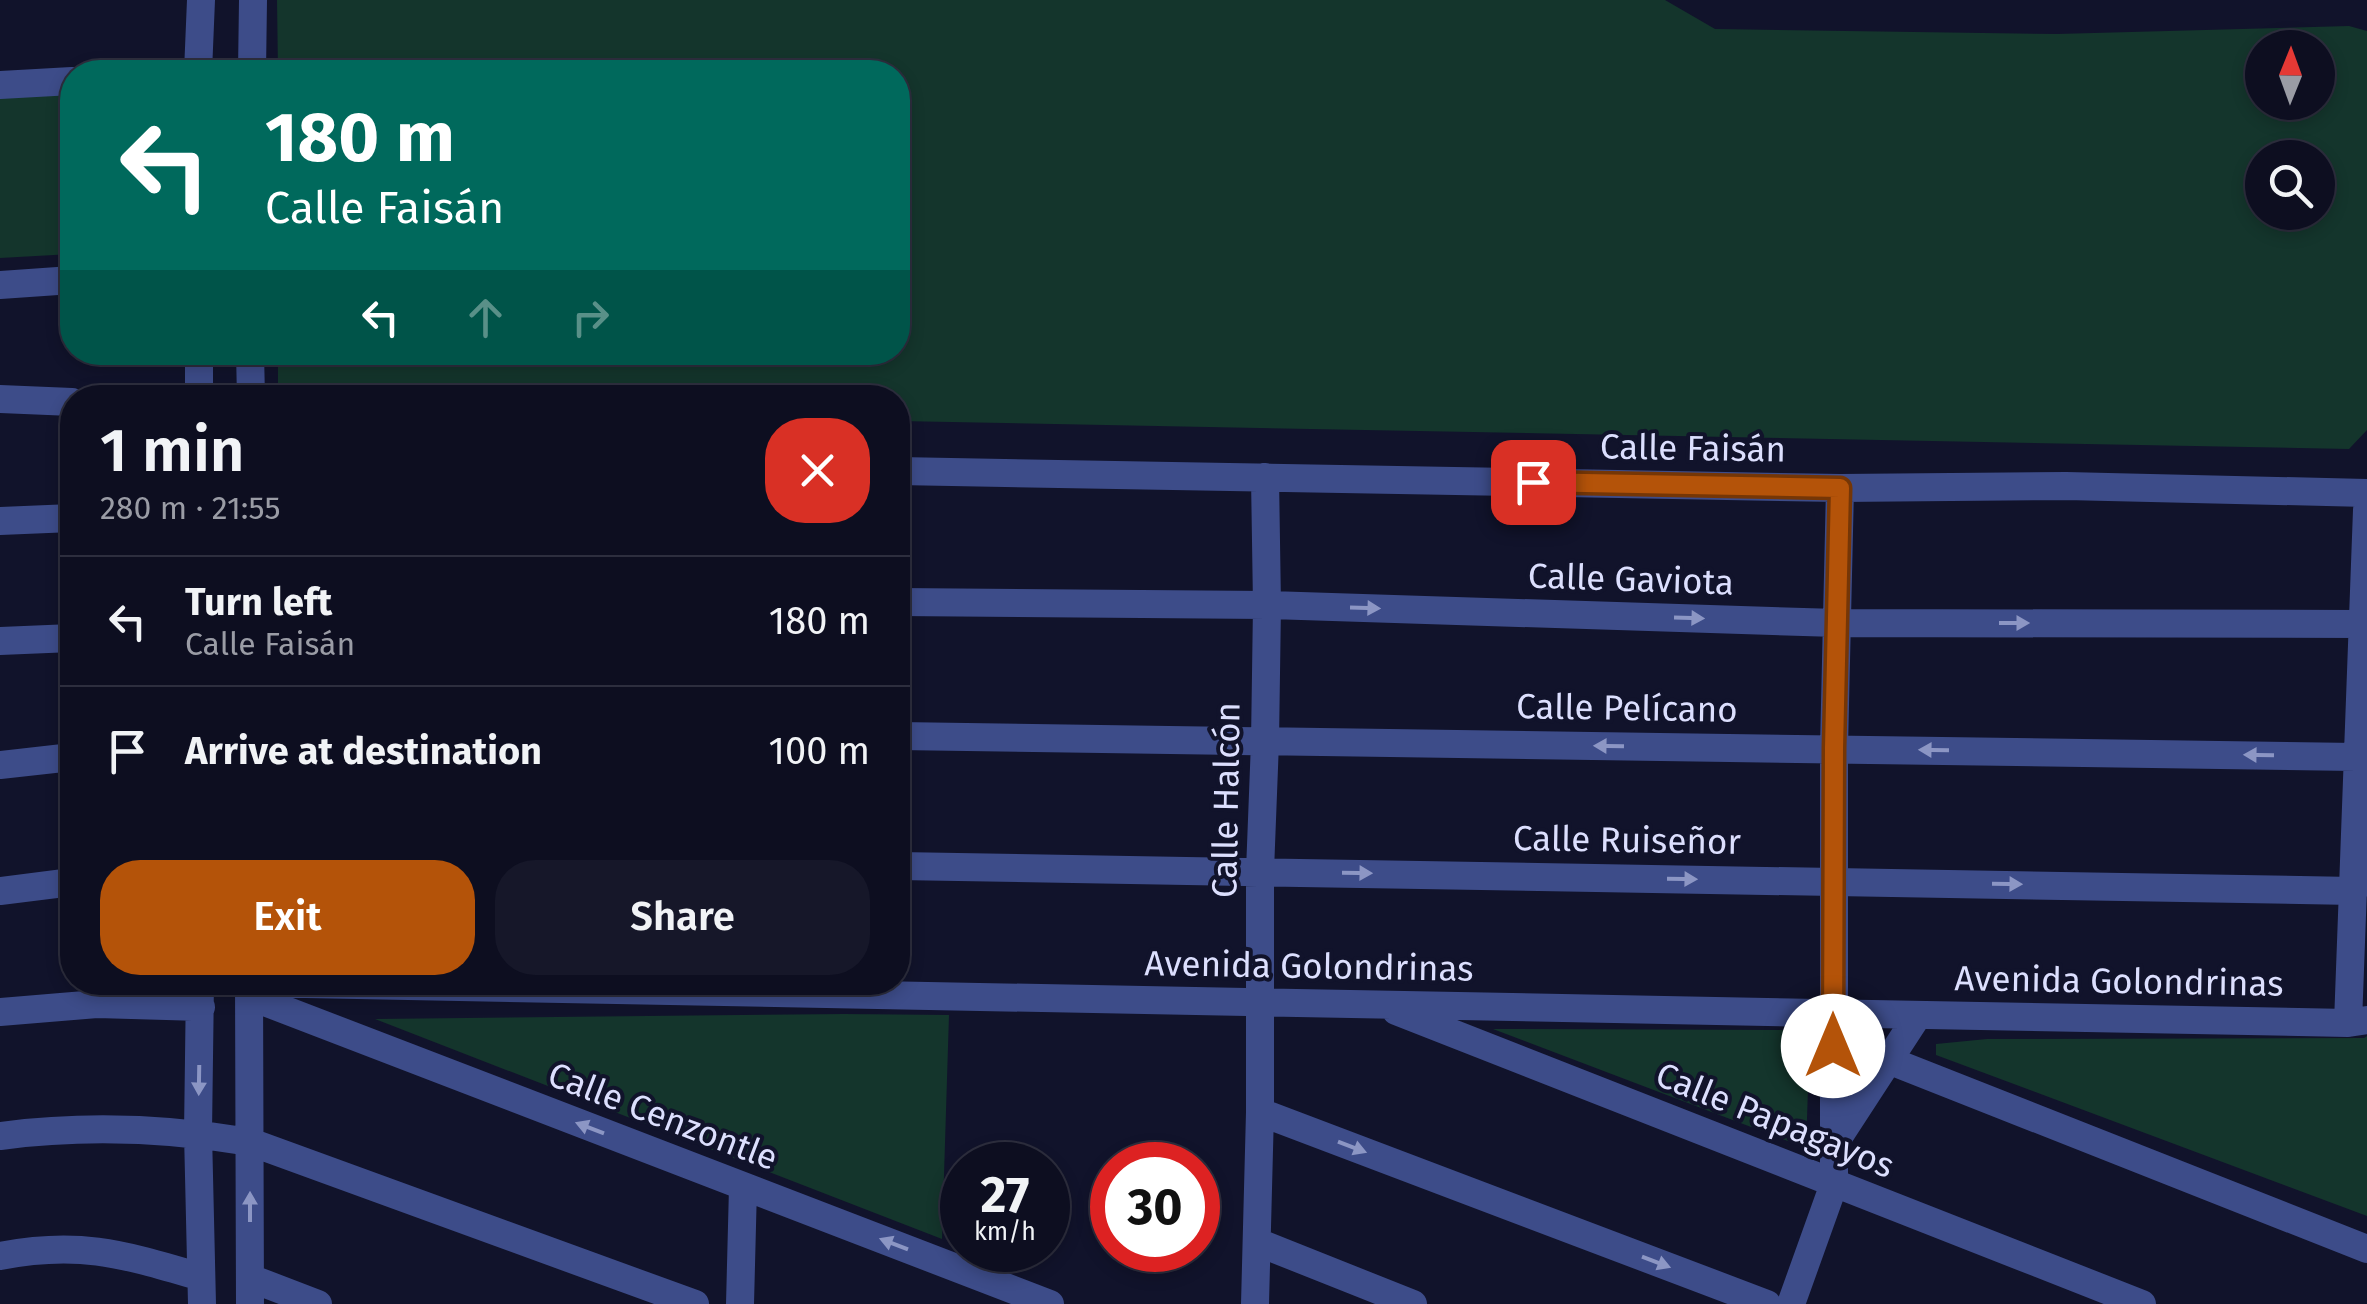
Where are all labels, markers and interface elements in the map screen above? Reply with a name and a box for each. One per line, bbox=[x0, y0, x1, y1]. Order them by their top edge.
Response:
north arrow bbox=[2245, 30, 2335, 120]
map controls bbox=[2245, 30, 2335, 230]
text: 180 m bbox=[265, 96, 455, 180]
icon: left bbox=[100, 100, 230, 230]
button: search bbox=[2245, 140, 2335, 230]
text: Calle Faisán bbox=[265, 181, 504, 235]
icon: left bbox=[353, 290, 408, 345]
icon: ahead bbox=[458, 290, 513, 345]
icon: right bbox=[563, 290, 618, 345]
text: 1 min bbox=[100, 415, 245, 487]
button: close bbox=[765, 418, 870, 523]
street label: Calle Faisán bbox=[1600, 425, 1786, 471]
pin bbox=[1491, 440, 1576, 525]
icon: arrive bbox=[1506, 455, 1561, 510]
text: 280 m · 21:55 bbox=[100, 489, 280, 527]
street label: Calle Gaviota bbox=[1527, 554, 1735, 604]
text: Turn left bbox=[185, 579, 332, 625]
icon: left bbox=[100, 594, 155, 649]
text: 180 m bbox=[769, 598, 870, 644]
one-way arrow bbox=[1349, 601, 1381, 617]
one-way arrow bbox=[1674, 611, 1706, 627]
one-way arrow bbox=[1999, 615, 2031, 631]
text: Calle Faisán bbox=[185, 625, 355, 663]
street label: Calle Pelícano bbox=[1516, 685, 1738, 731]
street label: Calle Halcón bbox=[1203, 702, 1249, 898]
icon: arrive bbox=[100, 724, 155, 779]
text: Arrive at destination bbox=[185, 728, 542, 774]
text: 100 m bbox=[769, 728, 870, 774]
one-way arrow bbox=[1592, 738, 1624, 754]
one-way arrow bbox=[1917, 741, 1949, 757]
one-way arrow bbox=[2242, 747, 2274, 763]
street label: Calle Ruiseñor bbox=[1513, 817, 1742, 863]
button: Exit bbox=[100, 860, 475, 975]
button: Share bbox=[495, 860, 870, 975]
one-way arrow bbox=[1342, 865, 1374, 881]
one-way arrow bbox=[1667, 871, 1699, 887]
one-way arrow bbox=[1992, 877, 2024, 893]
street label: Avenida Golondrinas bbox=[1144, 942, 1474, 990]
street label: Avenida Golondrinas bbox=[1954, 957, 2284, 1005]
position arrow bbox=[1781, 994, 1885, 1098]
street label: Calle Cenzontle bbox=[542, 1053, 784, 1179]
street label: Calle Papagayos bbox=[1650, 1053, 1900, 1187]
one-way arrow bbox=[191, 1064, 207, 1096]
one-way arrow bbox=[575, 1120, 605, 1135]
one-way arrow bbox=[1337, 1139, 1367, 1155]
speed limit sign: 30 bbox=[1090, 1142, 1220, 1272]
text: 27 bbox=[981, 1165, 1029, 1225]
one-way arrow bbox=[242, 1190, 258, 1222]
text: km/h bbox=[974, 1217, 1036, 1247]
one-way arrow bbox=[878, 1236, 908, 1251]
one-way arrow bbox=[1641, 1255, 1671, 1270]

